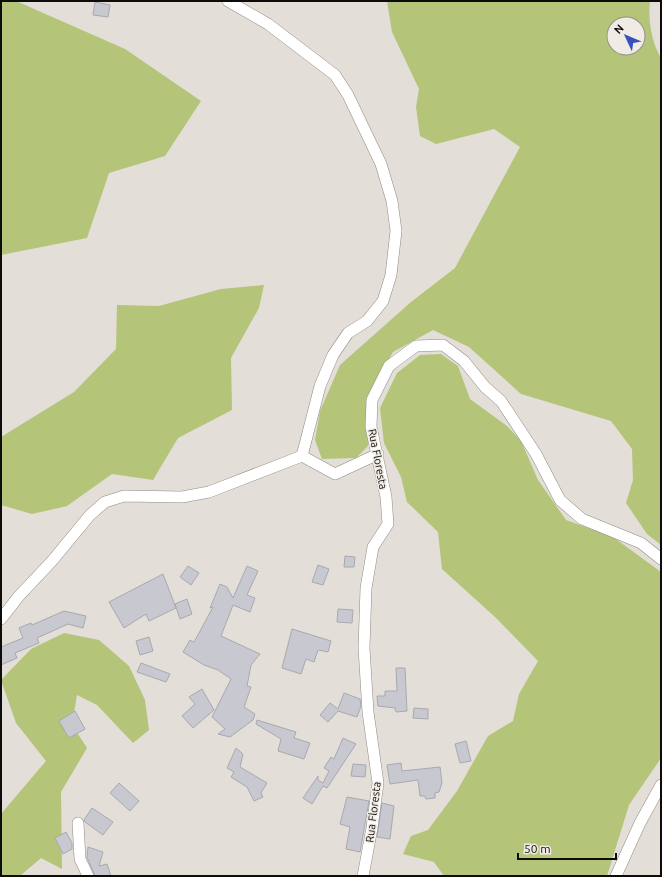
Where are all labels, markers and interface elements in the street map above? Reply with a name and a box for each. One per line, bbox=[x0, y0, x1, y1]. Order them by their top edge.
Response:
north arrow bbox=[606, 16, 646, 56]
text: N bbox=[612, 22, 626, 36]
street label: Rua Floresta bbox=[366, 428, 390, 490]
street label: Rua Floresta bbox=[363, 781, 383, 843]
scale bar bbox=[518, 835, 616, 861]
text: 50 m bbox=[524, 842, 551, 855]

